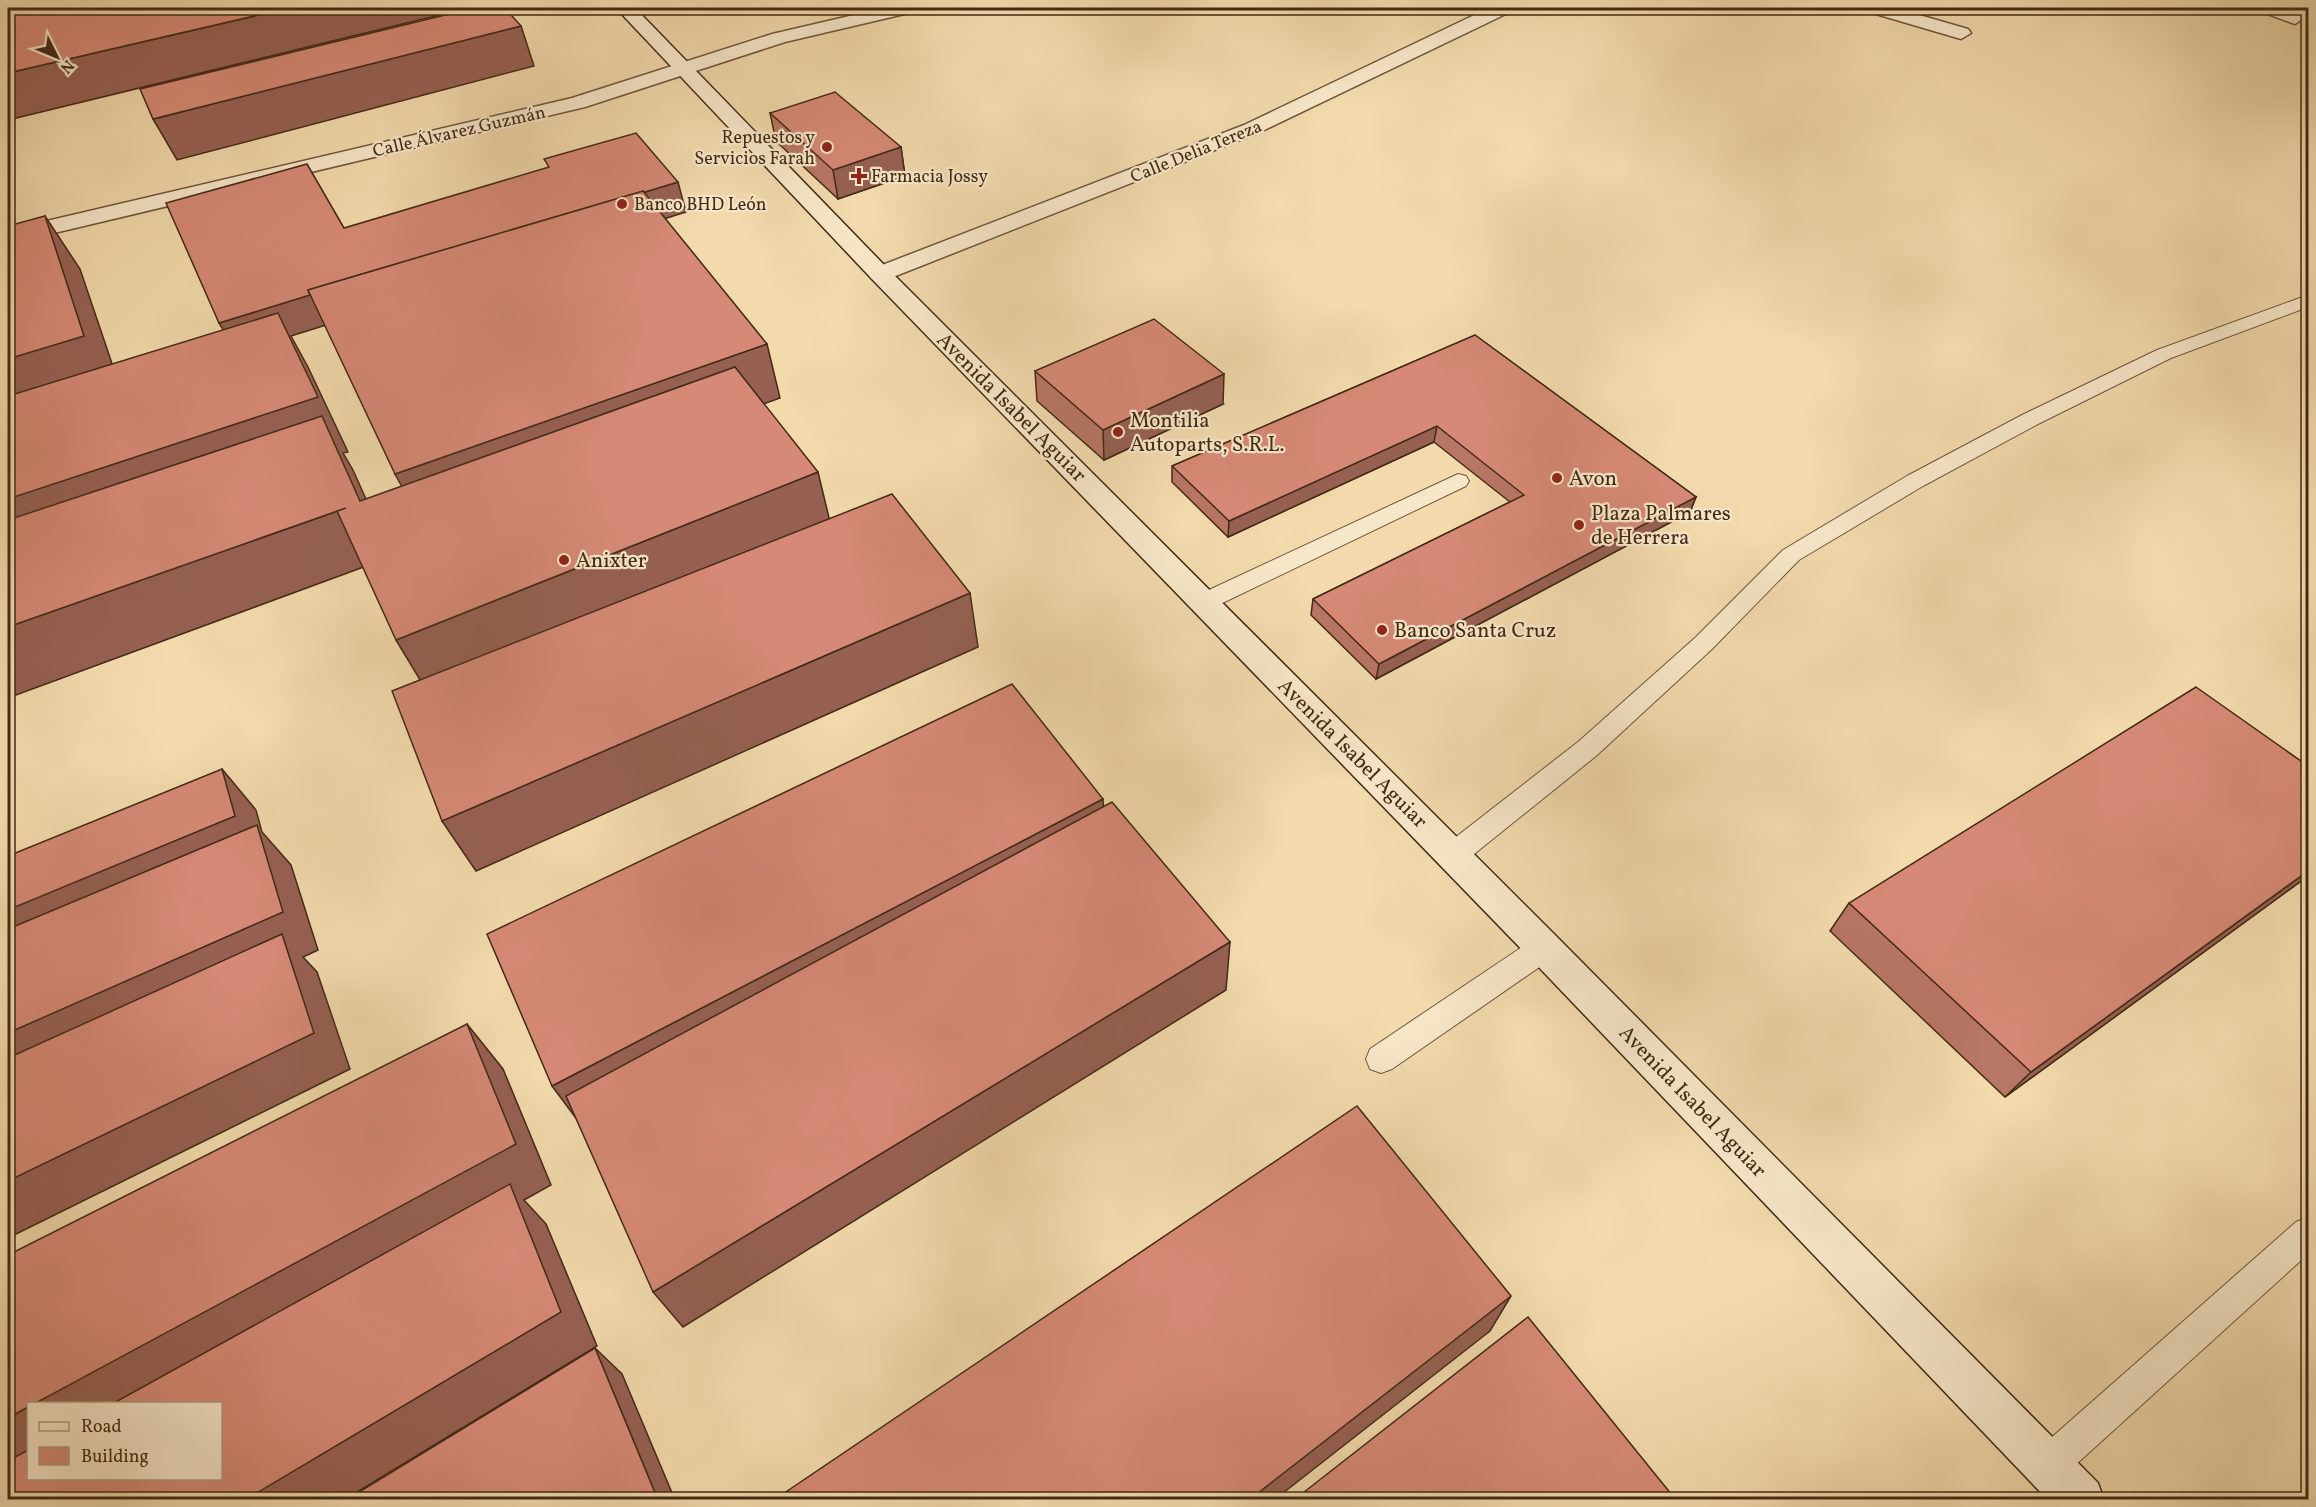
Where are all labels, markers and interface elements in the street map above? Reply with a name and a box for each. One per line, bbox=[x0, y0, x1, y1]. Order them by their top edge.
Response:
north arrow bbox=[27, 27, 87, 87]
text: N bbox=[54, 54, 79, 78]
street label: Calle Álvarez Guzmán bbox=[370, 100, 549, 165]
street label: Calle Delia Tereza bbox=[1127, 115, 1266, 190]
place label: Repuestos y Servicios Farah bbox=[694, 126, 815, 172]
marker: Repuestos y Servicios Farah bbox=[820, 140, 834, 154]
place label: Farmacia Jossy bbox=[871, 165, 988, 190]
marker: Farmacia Jossy bbox=[852, 169, 866, 183]
place label: Banco BHD León bbox=[634, 193, 767, 218]
marker: Banco BHD León bbox=[615, 197, 629, 211]
street label: Avenida Isabel Aguiar bbox=[929, 327, 1093, 490]
place label: Montilia Autoparts, S.R.L. bbox=[1130, 407, 1284, 460]
marker: Montilia Autoparts, S.R.L. bbox=[1111, 425, 1125, 439]
place label: Avon bbox=[1569, 465, 1617, 494]
marker: Avon bbox=[1550, 471, 1564, 485]
place label: Plaza Palmares de Herrera bbox=[1591, 500, 1731, 553]
marker: Plaza Palmares de Herrera bbox=[1572, 518, 1586, 532]
place label: Anixter bbox=[576, 547, 647, 576]
marker: Anixter bbox=[557, 553, 571, 567]
place label: Banco Santa Cruz bbox=[1394, 617, 1556, 646]
marker: Banco Santa Cruz bbox=[1375, 623, 1389, 637]
street label: Avenida Isabel Aguiar bbox=[1270, 673, 1434, 836]
street label: Avenida Isabel Aguiar bbox=[1612, 1020, 1772, 1185]
legend bbox=[27, 1402, 222, 1480]
text: Road bbox=[81, 1415, 122, 1440]
text: Building bbox=[81, 1445, 149, 1470]

